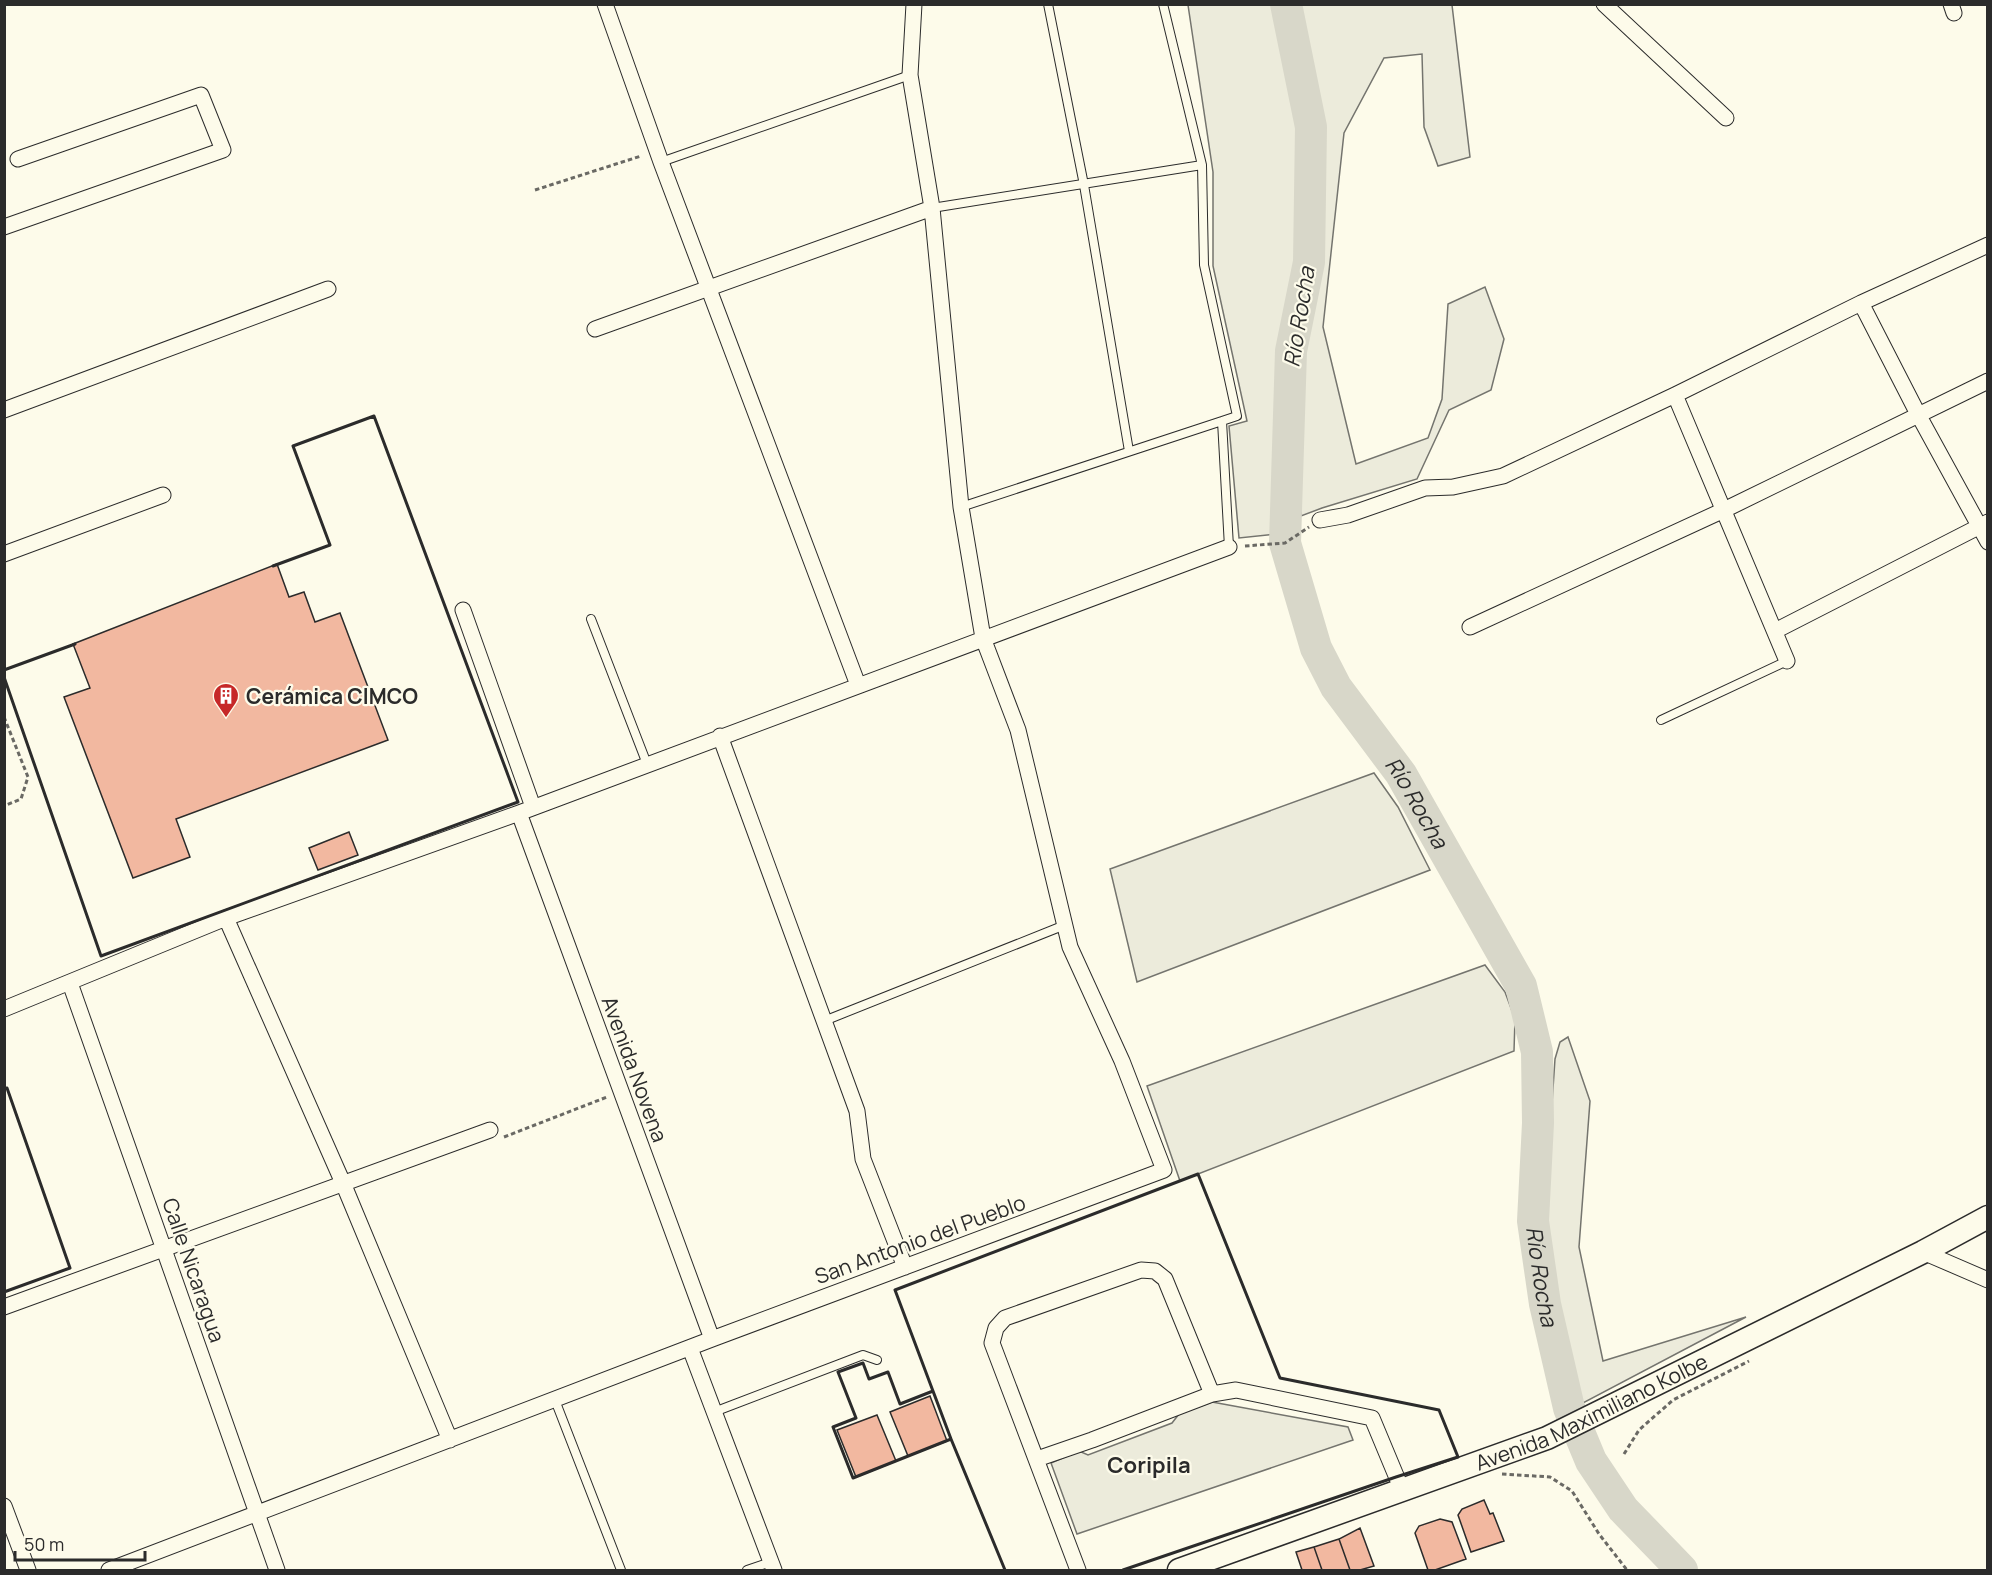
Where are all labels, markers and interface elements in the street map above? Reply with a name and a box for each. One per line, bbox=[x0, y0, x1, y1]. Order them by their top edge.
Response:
water label: Río Rocha bbox=[1276, 263, 1322, 369]
building icon: Cerámica CIMCO bbox=[211, 681, 241, 719]
place label: Cerámica CIMCO bbox=[246, 682, 418, 710]
water label: Río Rocha bbox=[1378, 751, 1456, 855]
street label: Avenida Novena bbox=[596, 992, 674, 1146]
street label: San Antonio del Pueblo bbox=[811, 1188, 1029, 1290]
street label: Calle Nicaragua bbox=[156, 1194, 232, 1346]
water label: Río Rocha bbox=[1519, 1224, 1565, 1331]
street label: Avenida Maximiliano Kolbe bbox=[1471, 1347, 1712, 1477]
district label: Coripila bbox=[1107, 1450, 1191, 1480]
scale bar bbox=[15, 1524, 146, 1562]
text: 50 m bbox=[24, 1532, 64, 1556]

